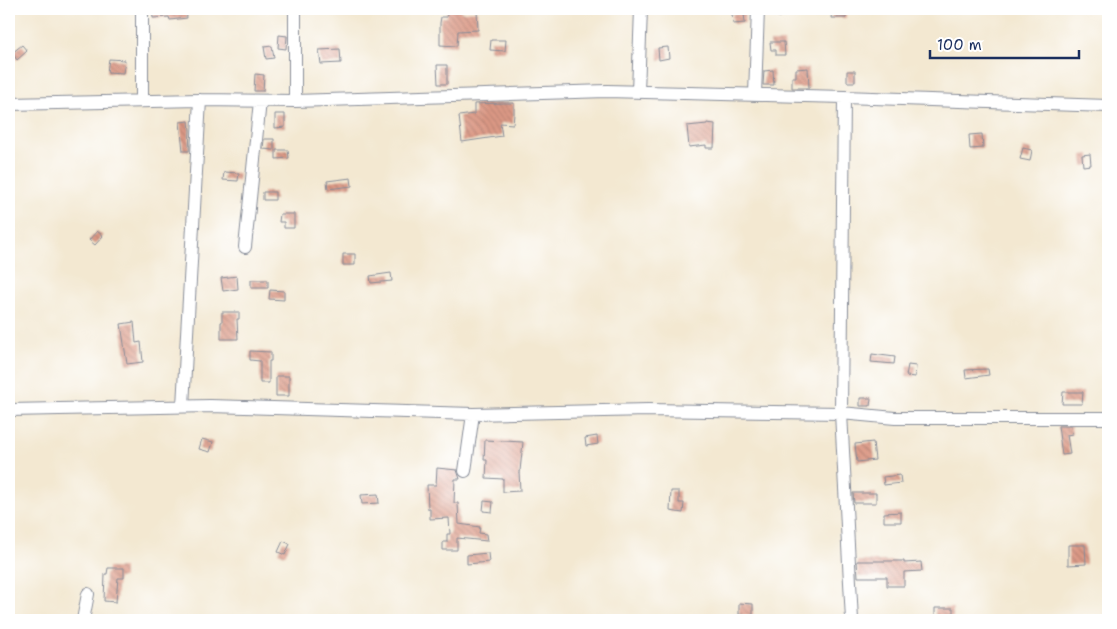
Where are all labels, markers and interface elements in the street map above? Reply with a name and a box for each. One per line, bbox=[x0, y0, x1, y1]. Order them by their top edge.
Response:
scale bar bbox=[930, 28, 1078, 60]
text: 100 m bbox=[937, 35, 982, 55]

